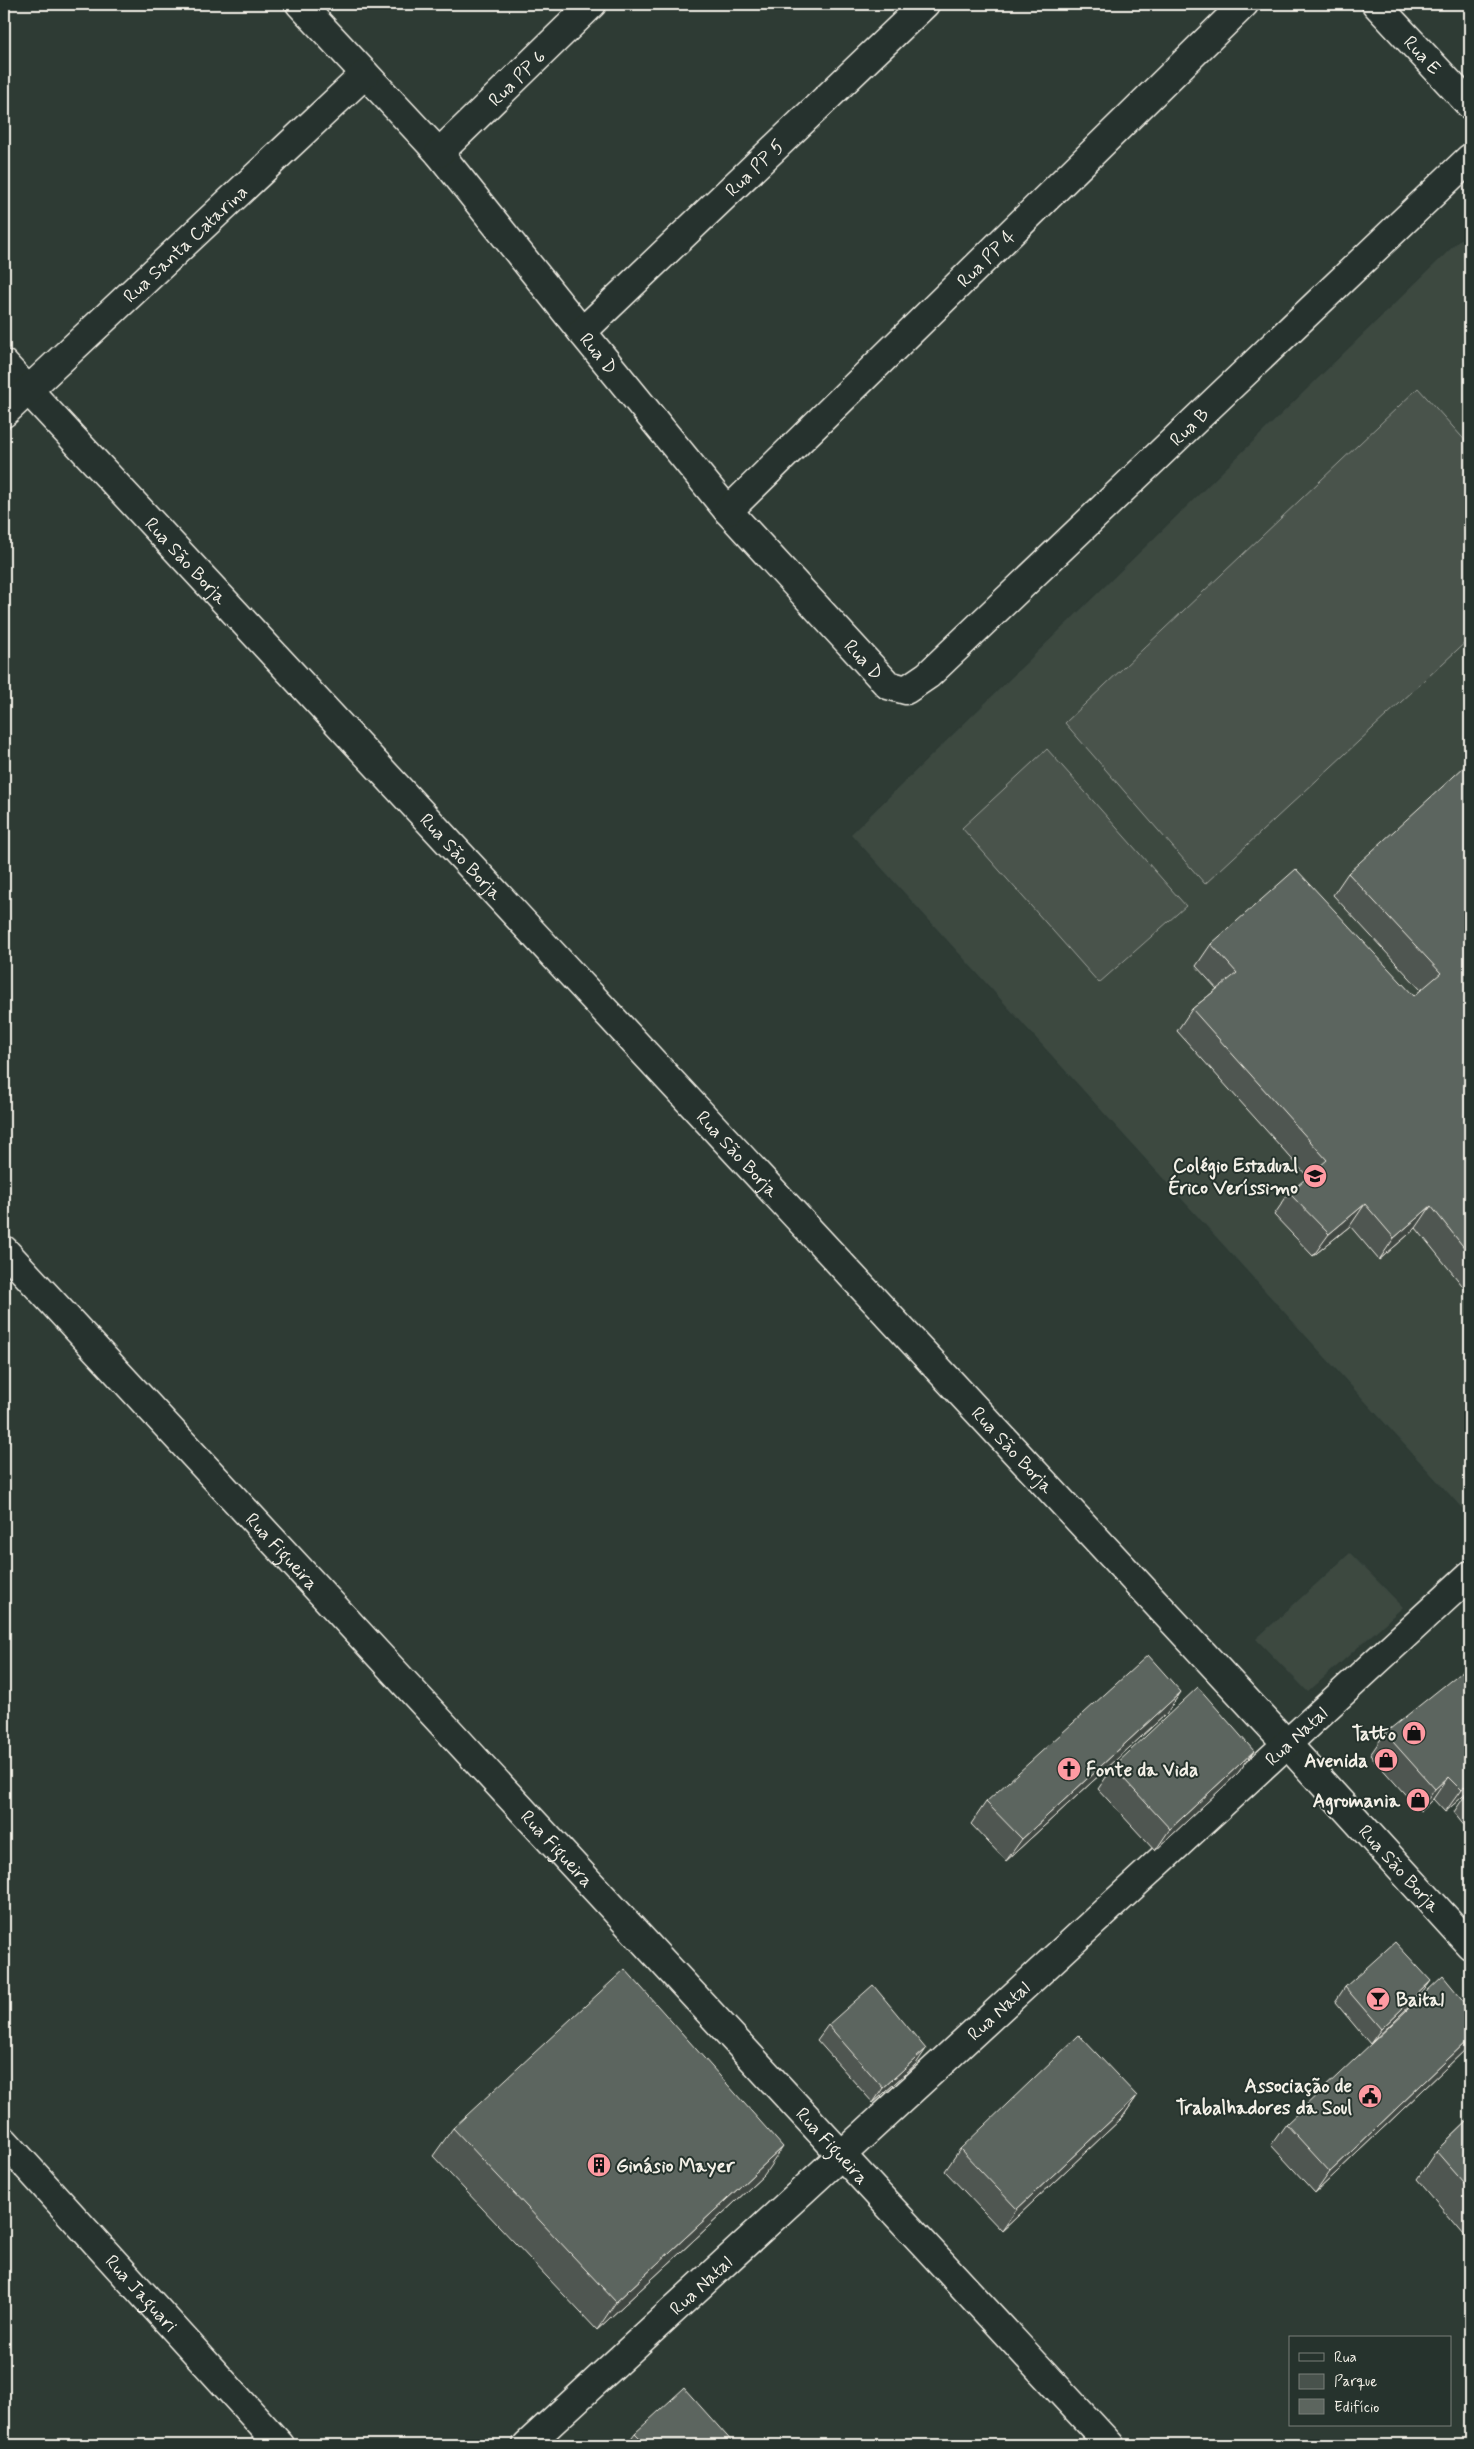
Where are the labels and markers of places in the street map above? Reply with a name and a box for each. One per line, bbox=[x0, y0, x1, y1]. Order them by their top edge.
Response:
place label: Colégio Estadual Érico Veríssimo bbox=[1168, 1154, 1298, 1201]
school or university icon: Colégio Estadual Érico Veríssimo bbox=[1302, 1163, 1328, 1189]
shop icon: Tatto bbox=[1401, 1720, 1427, 1746]
place label: Tatto bbox=[1352, 1722, 1396, 1747]
shop icon: Avenida bbox=[1373, 1747, 1399, 1773]
place label: Avenida bbox=[1304, 1749, 1368, 1774]
church icon: Fonte da Vida bbox=[1056, 1756, 1082, 1782]
place label: Fonte da Vida bbox=[1086, 1758, 1198, 1783]
shop icon: Agromania bbox=[1405, 1787, 1431, 1813]
place label: Agromania bbox=[1313, 1789, 1401, 1815]
bar icon: Baital bbox=[1365, 1986, 1391, 2012]
place label: Baital bbox=[1396, 1988, 1444, 2013]
place label: Associação de Trabalhadores da Soul bbox=[1176, 2074, 1352, 2121]
public building icon: Associação de Trabalhadores da Soul bbox=[1357, 2083, 1383, 2109]
building icon: Ginásio Mayer bbox=[586, 2152, 612, 2178]
place label: Ginásio Mayer bbox=[616, 2154, 736, 2179]

